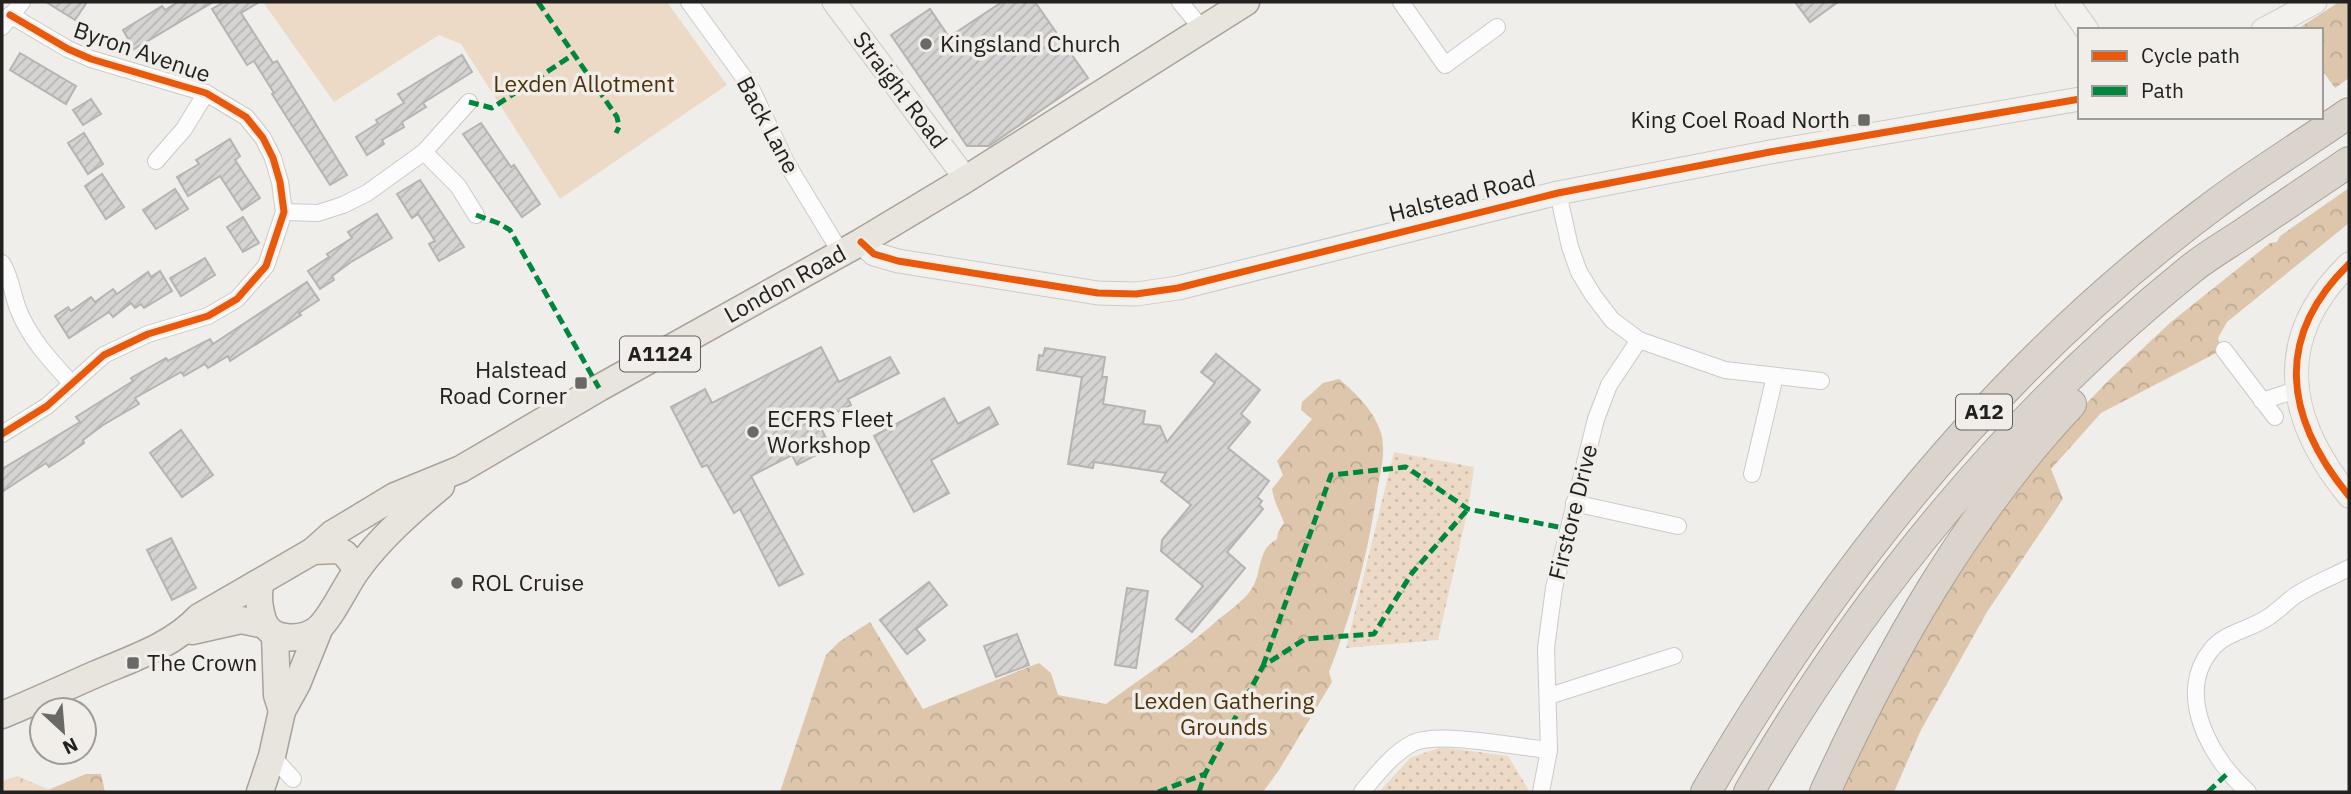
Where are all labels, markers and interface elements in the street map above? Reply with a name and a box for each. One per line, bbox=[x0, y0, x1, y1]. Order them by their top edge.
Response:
street label: Byron Avenue bbox=[70, 14, 215, 88]
street label: Straight Road bbox=[847, 25, 955, 154]
place label: Kingsland Church bbox=[940, 28, 1120, 58]
legend bbox=[2078, 28, 2323, 119]
marker: Kingsland Church bbox=[918, 36, 934, 52]
text: Cycle path bbox=[2141, 41, 2240, 69]
park label: Lexden Allotment bbox=[493, 68, 675, 98]
street label: Back Lane bbox=[731, 71, 807, 178]
text: Path bbox=[2141, 76, 2184, 104]
place label: King Coel Road North bbox=[1630, 104, 1850, 134]
marker: King Coel Road North bbox=[1856, 112, 1872, 128]
street label: Halstead Road bbox=[1385, 162, 1538, 228]
street label: London Road bbox=[718, 237, 851, 329]
road number: A1124 bbox=[620, 336, 700, 372]
place label: Halstead Road Corner bbox=[439, 354, 568, 410]
marker: Halstead Road Corner bbox=[573, 375, 589, 391]
road number: A12 bbox=[1956, 394, 2012, 430]
place label: ECFRS Fleet Workshop bbox=[767, 403, 894, 459]
marker: ECFRS Fleet Workshop bbox=[745, 424, 761, 440]
street label: Firstore Drive bbox=[1541, 441, 1603, 583]
place label: ROL Cruise bbox=[471, 567, 584, 597]
marker: ROL Cruise bbox=[449, 575, 465, 591]
place label: The Crown bbox=[147, 647, 257, 677]
marker: The Crown bbox=[125, 655, 141, 671]
park label: Lexden Gathering Grounds bbox=[1134, 685, 1314, 741]
north arrow bbox=[28, 696, 98, 766]
text: N bbox=[59, 732, 82, 760]

